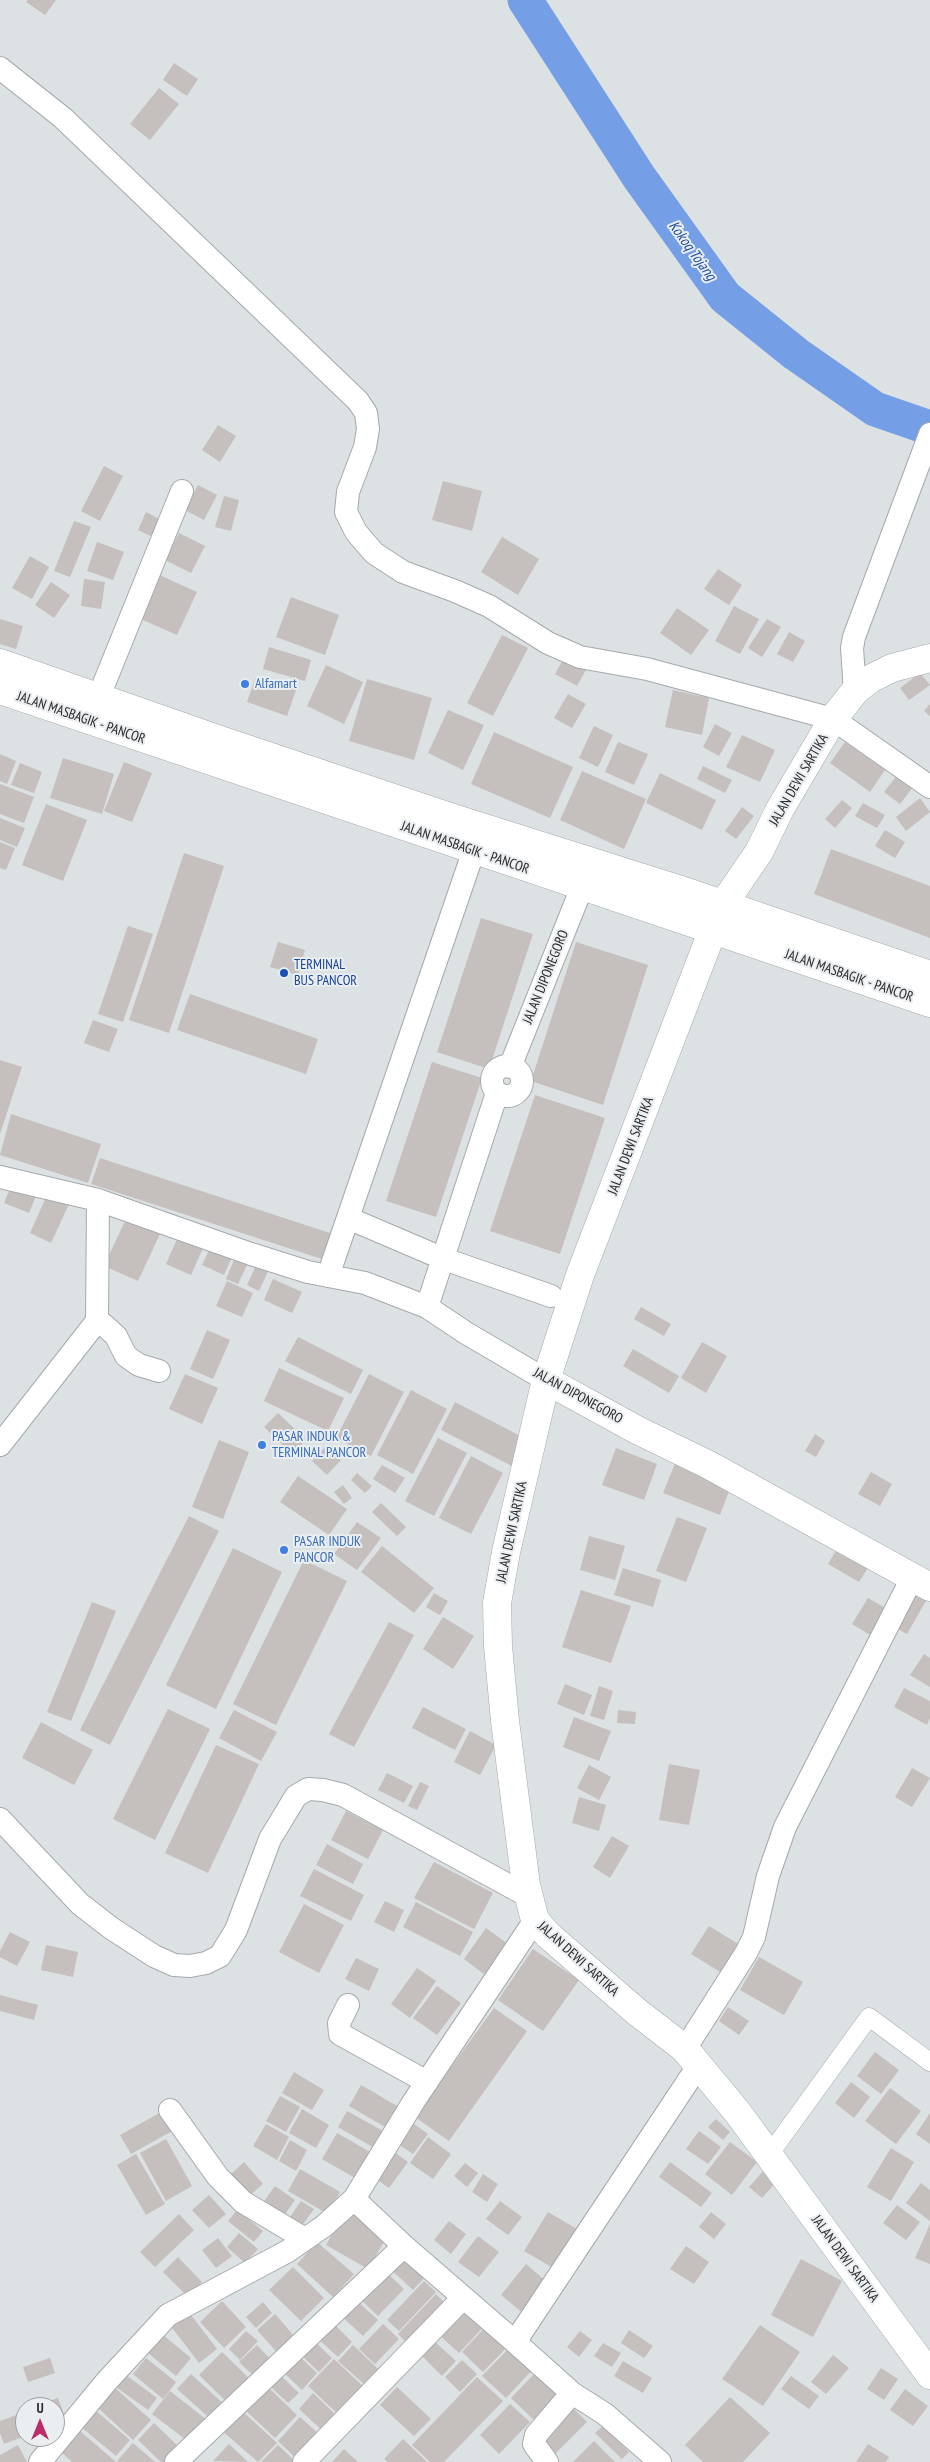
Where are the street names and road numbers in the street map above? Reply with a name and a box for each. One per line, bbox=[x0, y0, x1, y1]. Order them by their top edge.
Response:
street label: JALAN MASBAGIK - PANCOR bbox=[15, 688, 147, 748]
street label: JALAN DEWI SARTIKA bbox=[766, 731, 832, 829]
street label: JALAN MASBAGIK - PANCOR bbox=[399, 818, 531, 878]
street label: JALAN DIPONEGORO bbox=[520, 928, 572, 1026]
street label: JALAN MASBAGIK - PANCOR bbox=[783, 946, 915, 1006]
street label: JALAN DEWI SARTIKA bbox=[605, 1095, 657, 1197]
street label: JALAN DIPONEGORO bbox=[530, 1365, 626, 1427]
street label: JALAN DEWI SARTIKA bbox=[493, 1480, 531, 1584]
street label: JALAN DEWI SARTIKA bbox=[534, 1918, 622, 2000]
street label: JALAN DEWI SARTIKA bbox=[808, 2212, 882, 2306]

